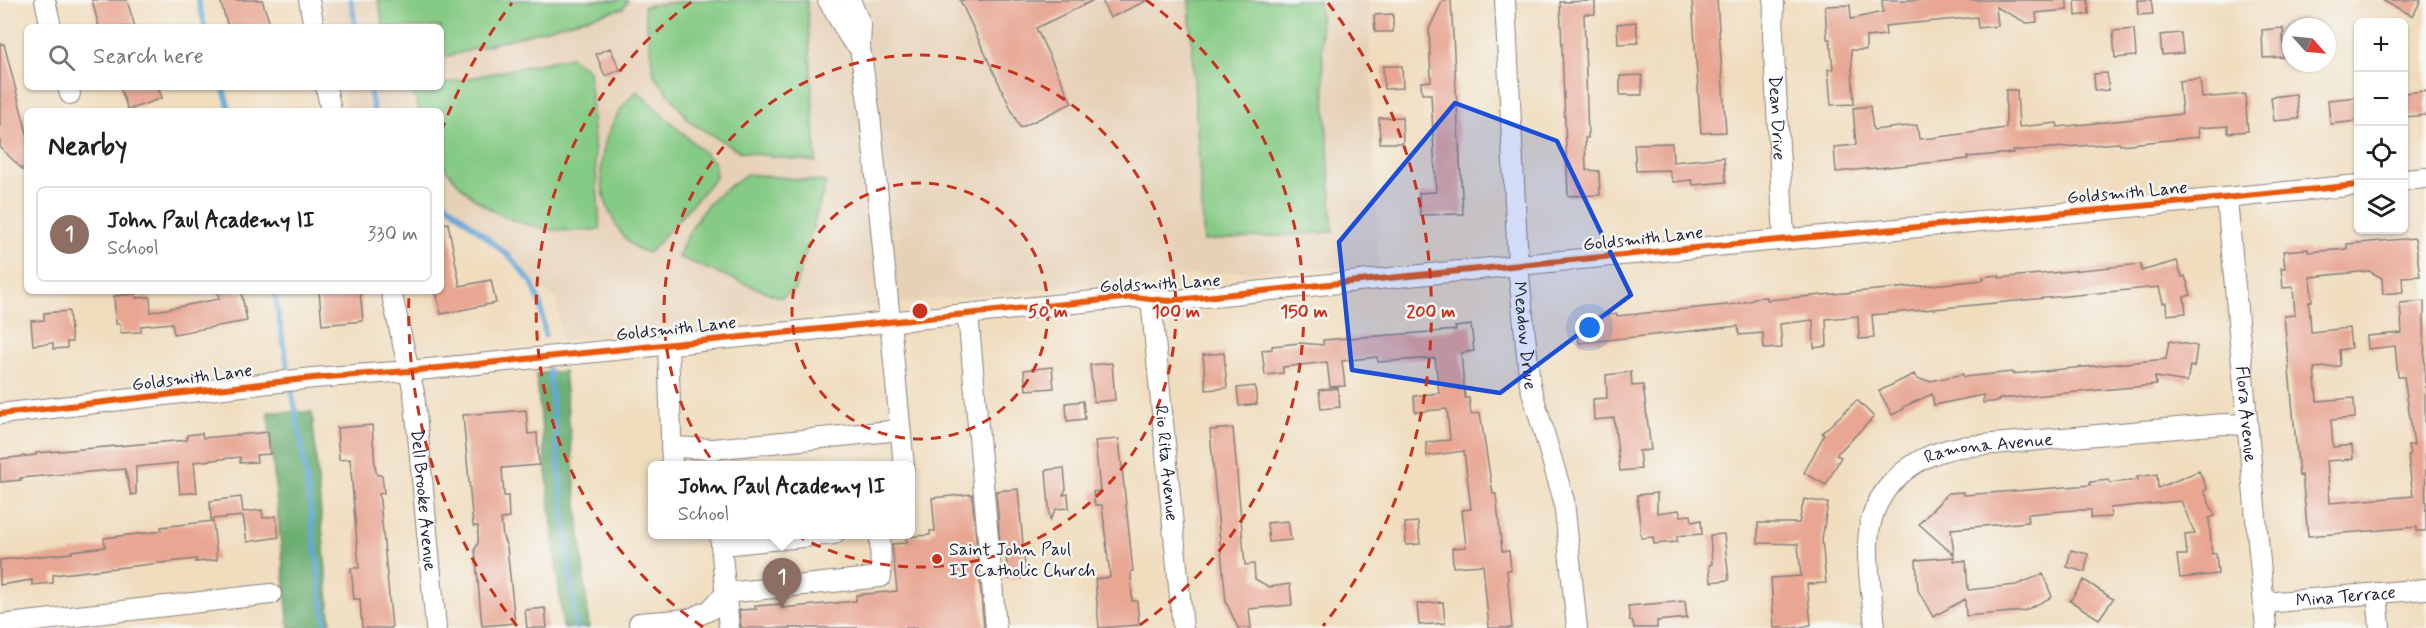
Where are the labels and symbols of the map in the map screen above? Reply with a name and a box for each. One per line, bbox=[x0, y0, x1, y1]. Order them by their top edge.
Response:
north arrow bbox=[2282, 18, 2336, 72]
street label: Dean Drive bbox=[1762, 75, 1791, 161]
street label: Goldsmith Lane bbox=[2066, 176, 2188, 210]
street label: Goldsmith Lane bbox=[1582, 221, 1705, 257]
street label: Goldsmith Lane bbox=[1099, 269, 1221, 299]
street label: Meadow Drive bbox=[1507, 280, 1542, 393]
text: 50 m bbox=[1028, 300, 1068, 324]
text: 100 m bbox=[1152, 300, 1200, 324]
text: 150 m bbox=[1280, 300, 1328, 324]
text: 200 m bbox=[1406, 300, 1456, 324]
centre of rings bbox=[910, 301, 930, 321]
street label: Goldsmith Lane bbox=[615, 311, 738, 347]
your location bbox=[1575, 313, 1604, 342]
street label: Goldsmith Lane bbox=[131, 359, 254, 397]
street label: Flora Avenue bbox=[2229, 365, 2262, 463]
street label: Rio Rita Avenue bbox=[1148, 404, 1184, 522]
street label: Dell Brooke Avenue bbox=[404, 428, 442, 572]
street label: Ramona Avenue bbox=[1921, 428, 2054, 470]
place label: Saint John Paul II Catholic Church bbox=[949, 538, 1095, 583]
marker: Saint John Paul II Catholic Church bbox=[930, 552, 944, 566]
pin: 1 bbox=[762, 558, 802, 608]
street label: Mina Terrace bbox=[2295, 581, 2397, 613]

